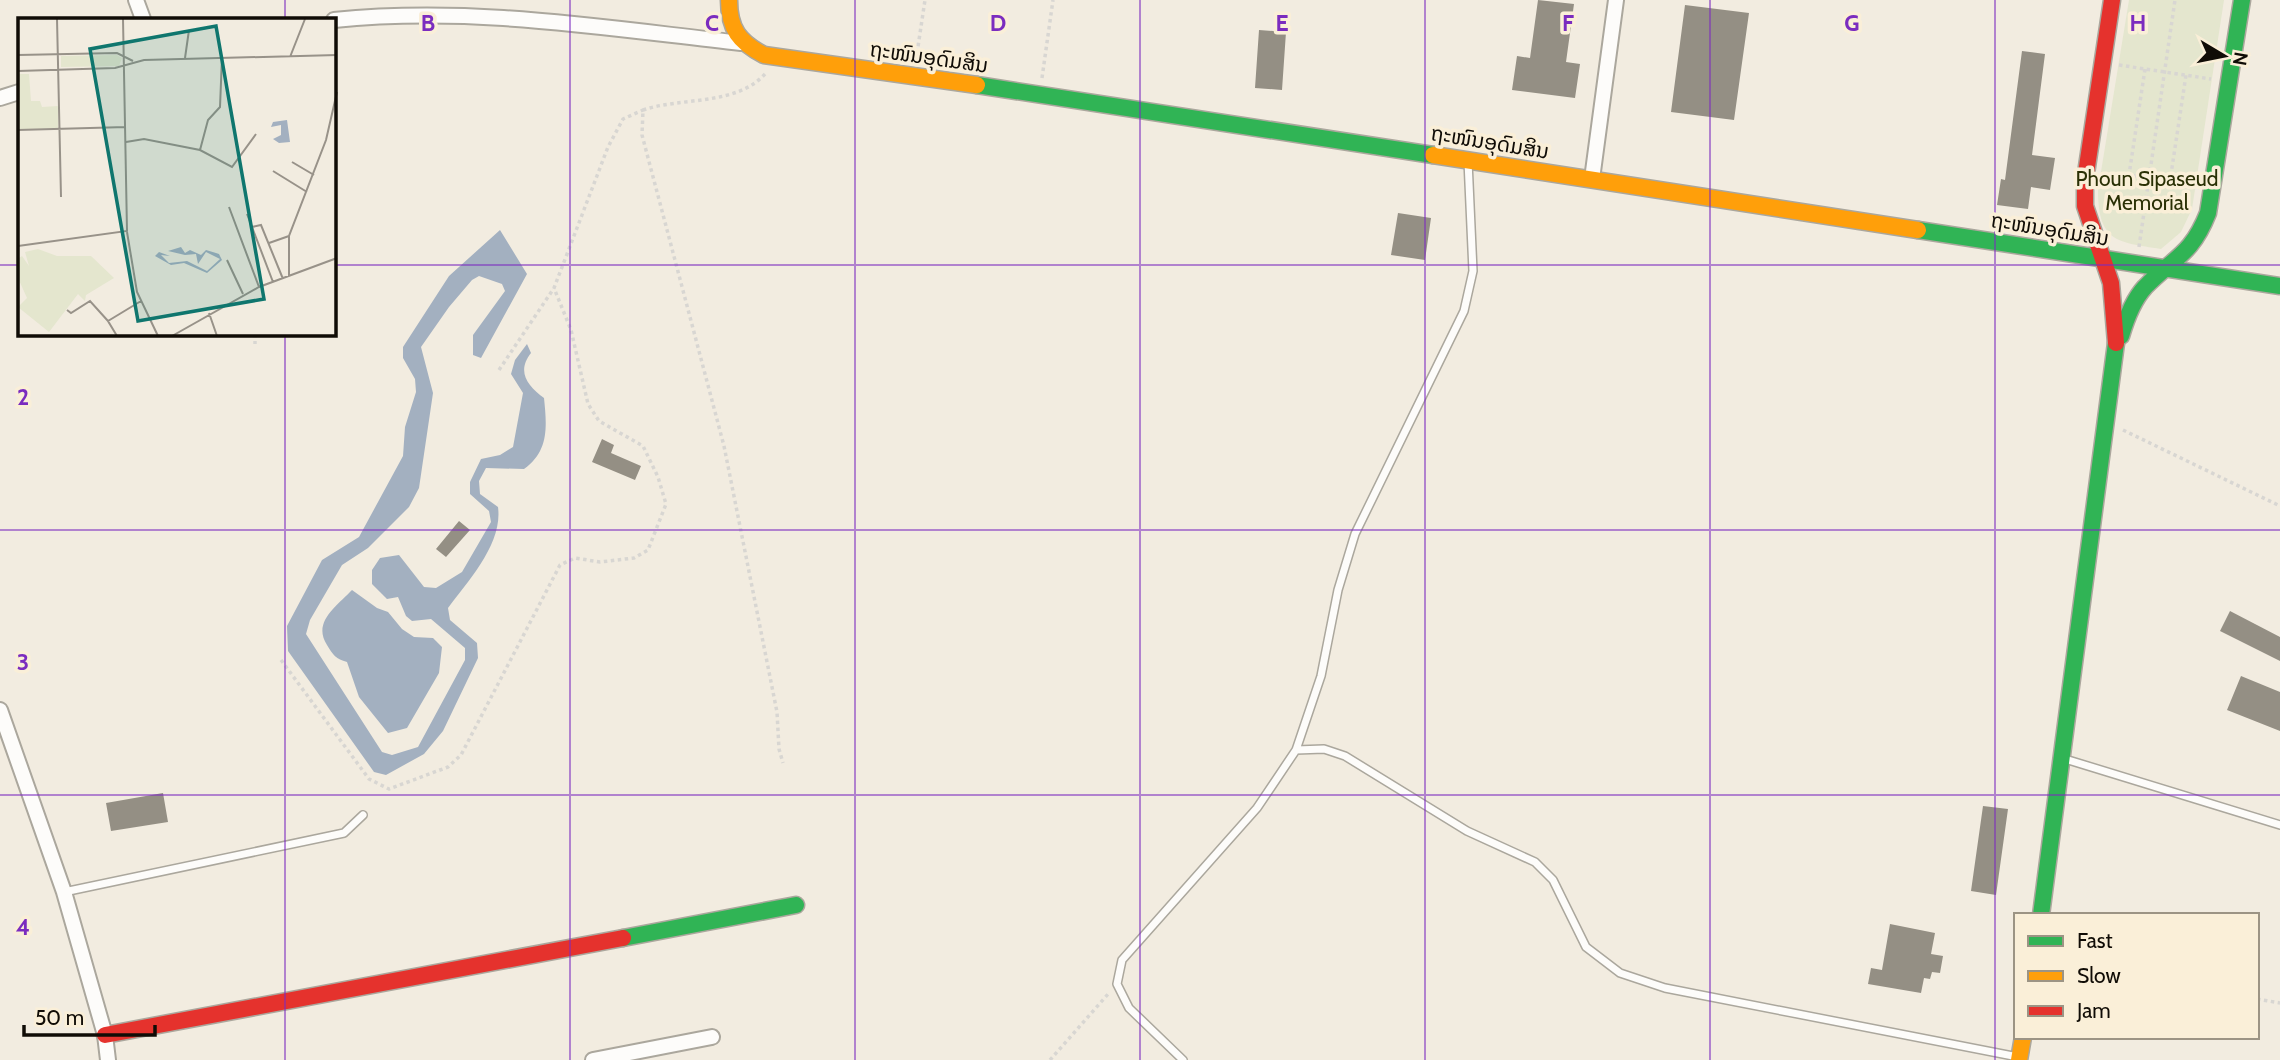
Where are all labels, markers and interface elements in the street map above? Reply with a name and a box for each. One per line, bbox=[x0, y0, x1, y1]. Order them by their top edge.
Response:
text: B bbox=[421, 9, 435, 37]
text: C bbox=[705, 9, 719, 37]
text: D bbox=[990, 9, 1006, 37]
text: E bbox=[1275, 9, 1289, 37]
text: F bbox=[1562, 9, 1574, 37]
text: G bbox=[1844, 9, 1860, 37]
text: H bbox=[2130, 9, 2146, 37]
inset map bbox=[18, 18, 336, 336]
north arrow bbox=[2189, 21, 2259, 91]
street label: ຖະໜົນອຸດົມສິນ bbox=[868, 36, 990, 80]
text: N bbox=[2228, 50, 2253, 67]
street label: ຖະໜົນອຸດົມສິນ bbox=[1429, 120, 1551, 166]
park label: Phoun Sipaseud Memorial bbox=[2076, 166, 2218, 215]
street label: ຖະໜົນອຸດົມສິນ bbox=[1989, 207, 2111, 253]
text: 2 bbox=[17, 383, 29, 411]
text: 3 bbox=[17, 648, 29, 676]
text: 4 bbox=[16, 913, 30, 941]
legend bbox=[2014, 913, 2259, 1039]
text: Fast bbox=[2077, 928, 2113, 953]
text: Slow bbox=[2077, 963, 2121, 988]
scale bar bbox=[24, 993, 156, 1038]
text: Jam bbox=[2076, 998, 2111, 1023]
text: 50 m bbox=[35, 1005, 84, 1030]

